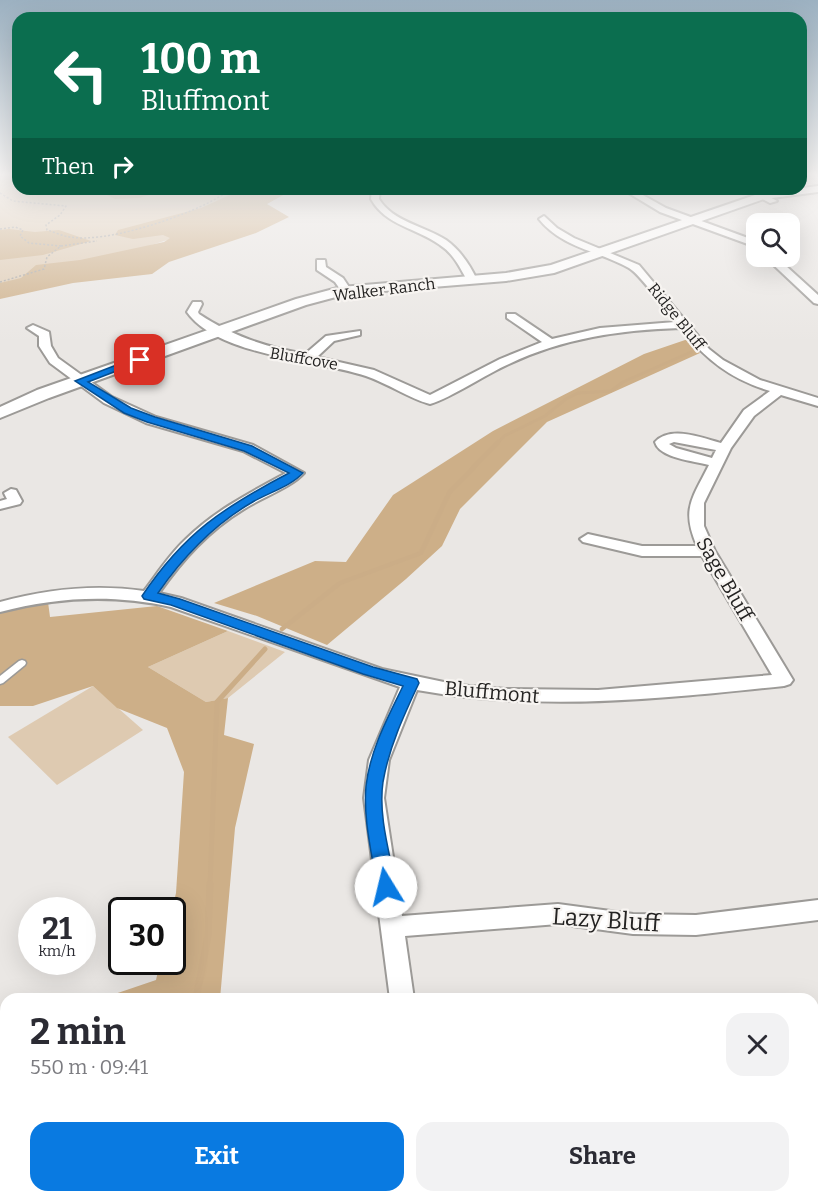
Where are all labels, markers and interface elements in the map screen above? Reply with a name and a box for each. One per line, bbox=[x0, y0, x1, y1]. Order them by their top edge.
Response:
text: 100 m bbox=[141, 34, 260, 84]
icon: left bbox=[42, 36, 120, 114]
text: Bluffmont bbox=[141, 85, 269, 117]
icon: right bbox=[106, 150, 139, 183]
text: Then bbox=[42, 153, 94, 180]
map controls bbox=[746, 213, 800, 267]
button: search bbox=[746, 213, 800, 267]
street label: Walker Ranch bbox=[332, 274, 436, 305]
street label: Ridge Bluff bbox=[644, 279, 710, 355]
pin bbox=[114, 334, 165, 385]
icon: arrive bbox=[123, 343, 156, 376]
street label: Bluffcove bbox=[268, 343, 340, 374]
street label: Sage Bluff bbox=[691, 533, 759, 626]
street label: Bluffmont bbox=[444, 676, 540, 708]
position arrow bbox=[354, 855, 418, 919]
speed limit sign: 30 bbox=[108, 897, 186, 975]
street label: Lazy Bluff bbox=[551, 902, 663, 938]
text: 21 bbox=[42, 911, 72, 947]
text: km/h bbox=[38, 942, 76, 960]
text: 2 min bbox=[30, 1010, 126, 1054]
button: close bbox=[726, 1013, 789, 1076]
text: 550 m · 09:41 bbox=[30, 1055, 148, 1079]
button: Exit bbox=[30, 1122, 404, 1191]
button: Share bbox=[416, 1122, 789, 1191]

